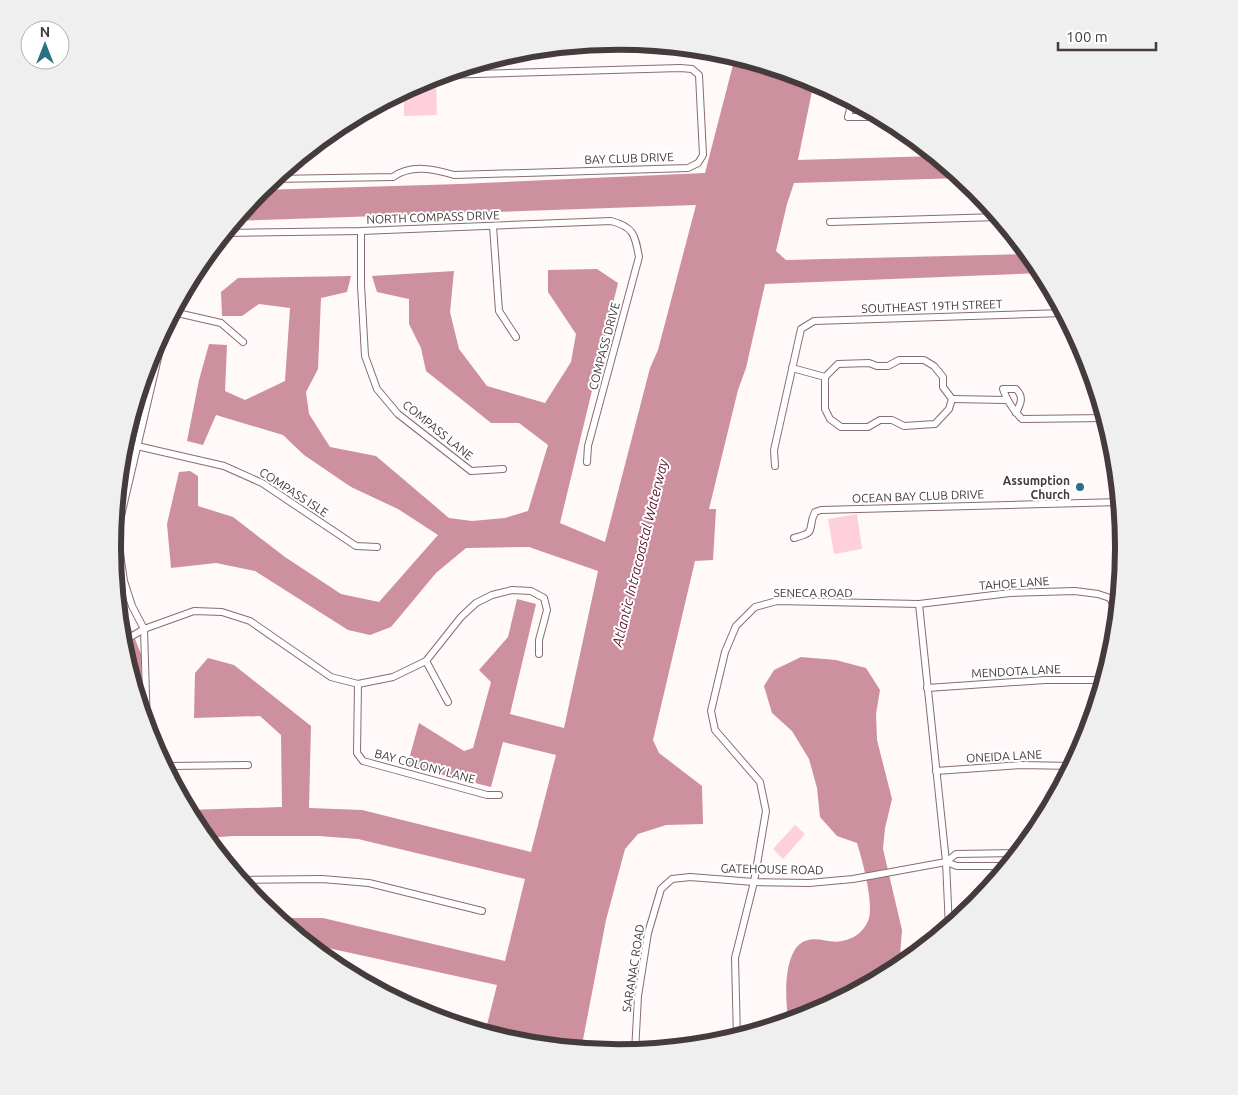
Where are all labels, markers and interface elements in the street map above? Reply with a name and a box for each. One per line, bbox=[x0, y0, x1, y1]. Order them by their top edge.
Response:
north arrow bbox=[20, 20, 70, 70]
scale bar bbox=[1058, 20, 1156, 52]
text: N bbox=[40, 24, 50, 40]
text: 100 m bbox=[1066, 28, 1108, 45]
street label: BAY CLUB DRIVE bbox=[584, 150, 674, 166]
street label: NORTH COMPASS DRIVE bbox=[366, 208, 500, 226]
street label: SOUTHEAST 19TH STREET bbox=[861, 297, 1003, 315]
street label: COMPASS DRIVE bbox=[586, 300, 622, 391]
street label: COMPASS LANE bbox=[400, 398, 476, 462]
water label: Atlantic Intracoastal Waterway bbox=[609, 457, 671, 649]
street label: COMPASS ISLE bbox=[257, 465, 331, 519]
place label: Assumption Church bbox=[1003, 474, 1070, 501]
marker: Assumption Church bbox=[1074, 481, 1086, 493]
street label: OCEAN BAY CLUB DRIVE bbox=[852, 487, 985, 505]
street label: TAHOE LANE bbox=[978, 574, 1050, 592]
street label: SENECA ROAD bbox=[773, 586, 853, 599]
street label: MENDOTA LANE bbox=[971, 662, 1061, 680]
street label: BAY COLONY LANE bbox=[373, 746, 477, 786]
street label: ONEIDA LANE bbox=[966, 748, 1043, 764]
street label: GATEHOUSE ROAD bbox=[720, 862, 824, 876]
street label: SARANAC ROAD bbox=[620, 923, 646, 1013]

